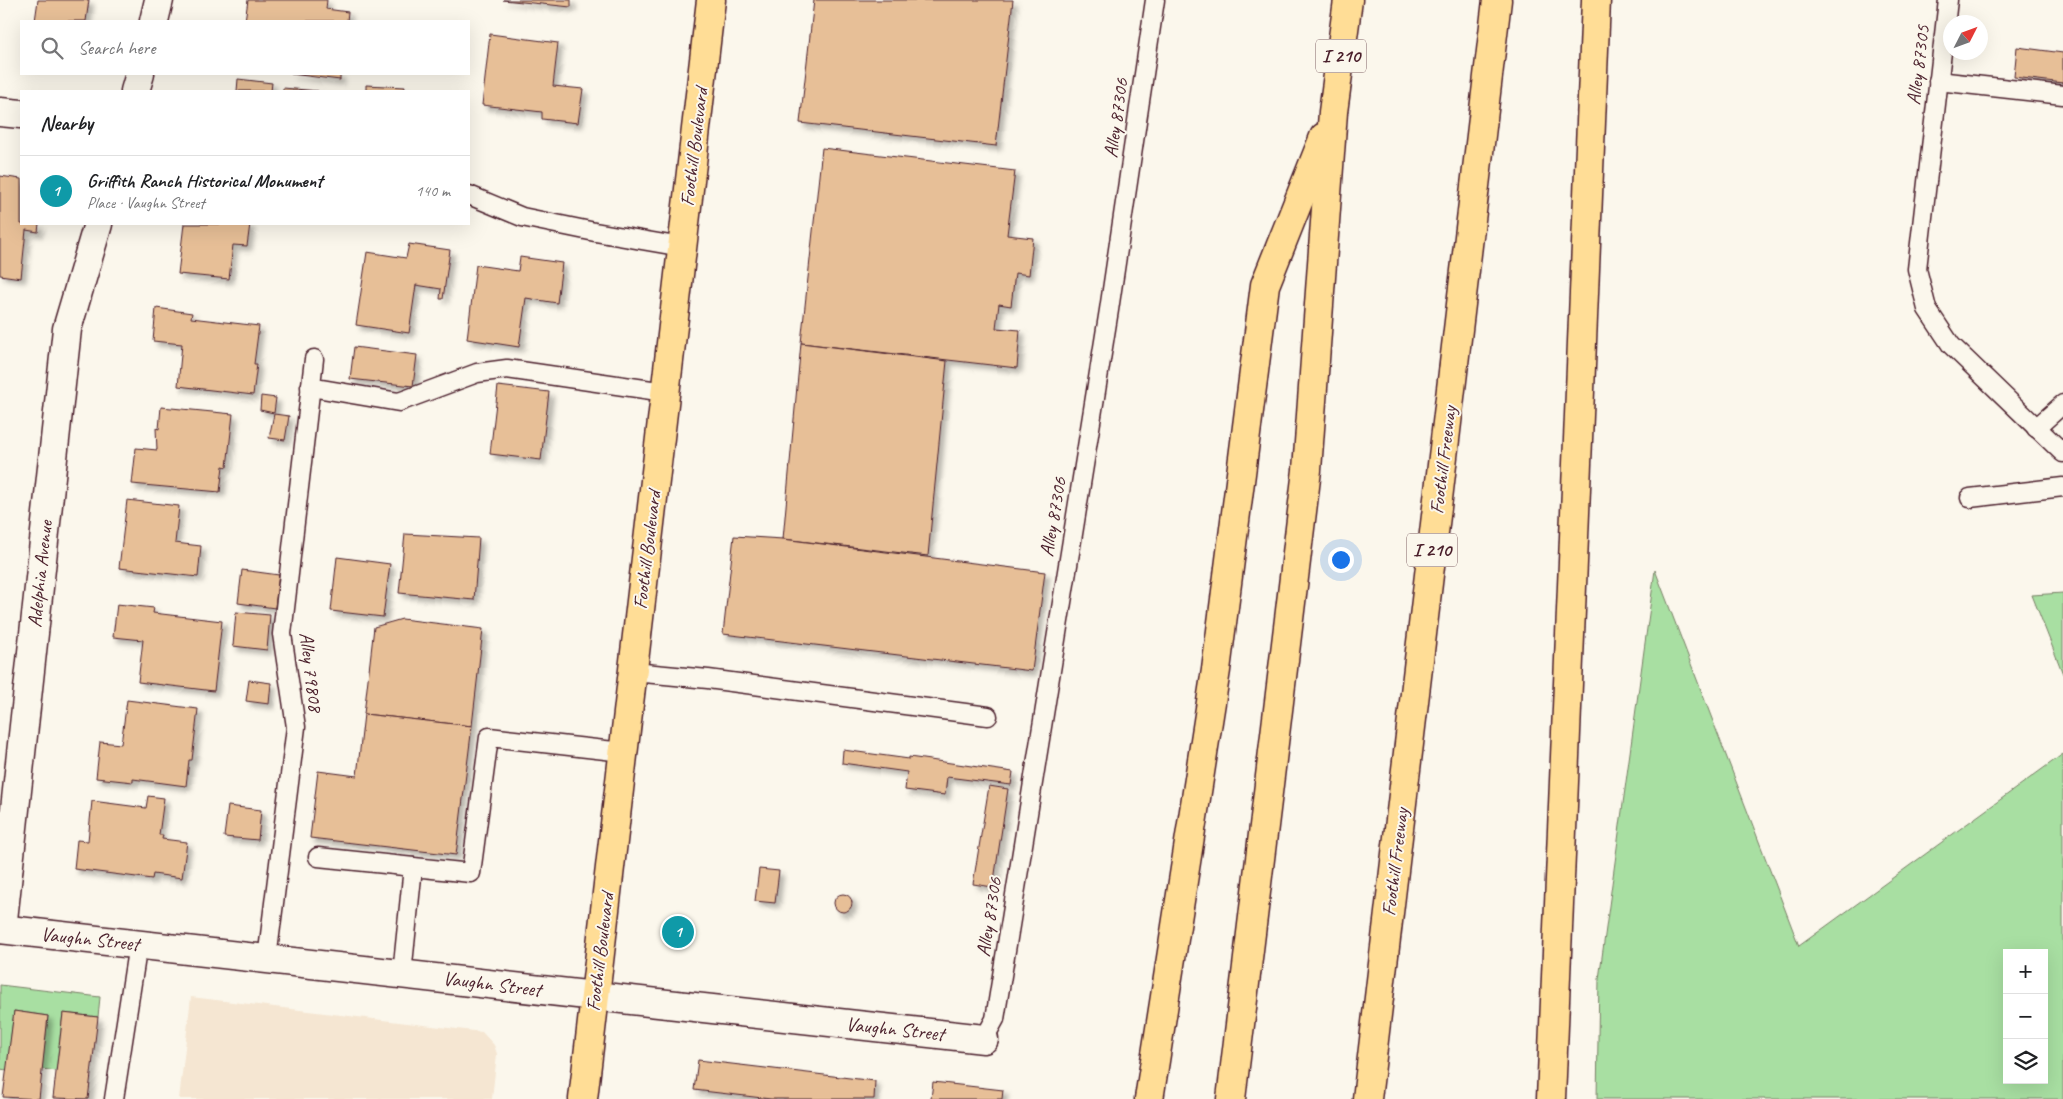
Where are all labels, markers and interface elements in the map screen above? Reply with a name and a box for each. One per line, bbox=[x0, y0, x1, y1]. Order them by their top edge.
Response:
north arrow bbox=[1943, 15, 1988, 60]
search box bbox=[20, 20, 470, 75]
street label: Alley 87305 bbox=[1901, 23, 1935, 106]
icon: search bbox=[38, 34, 66, 62]
text: Search here bbox=[78, 36, 155, 60]
road number: I 210 bbox=[1316, 40, 1366, 72]
street label: Alley 87306 bbox=[1098, 76, 1134, 159]
street label: Foothill Boulevard bbox=[674, 83, 714, 208]
text: Nearby bbox=[40, 110, 93, 136]
text: Griffith Ranch Historical Monument bbox=[87, 169, 323, 193]
text: 1 bbox=[52, 181, 60, 201]
text: 140 m bbox=[416, 181, 450, 201]
text: Place · Vaughn Street bbox=[87, 193, 205, 213]
street label: Foothill Freeway bbox=[1424, 402, 1462, 515]
street label: Alley 87306 bbox=[1034, 474, 1072, 559]
street label: Foothill Boulevard bbox=[627, 486, 667, 611]
street label: Adelphia Avenue bbox=[22, 518, 58, 629]
road number: I 210 bbox=[1407, 534, 1457, 566]
your location bbox=[1328, 547, 1354, 573]
street label: Alley 79808 bbox=[294, 631, 329, 715]
street label: Foothill Freeway bbox=[1376, 804, 1414, 917]
street label: Alley 87306 bbox=[970, 875, 1008, 958]
street label: Foothill Boulevard bbox=[580, 888, 620, 1013]
pin: 1 bbox=[662, 913, 694, 951]
street label: Vaughn Street bbox=[40, 921, 144, 957]
map controls bbox=[2003, 949, 2048, 1084]
button: + bbox=[2003, 949, 2048, 994]
street label: Vaughn Street bbox=[442, 966, 546, 1003]
button: − bbox=[2003, 994, 2048, 1039]
street label: Vaughn Street bbox=[845, 1011, 949, 1047]
button: layers bbox=[2003, 1039, 2048, 1084]

